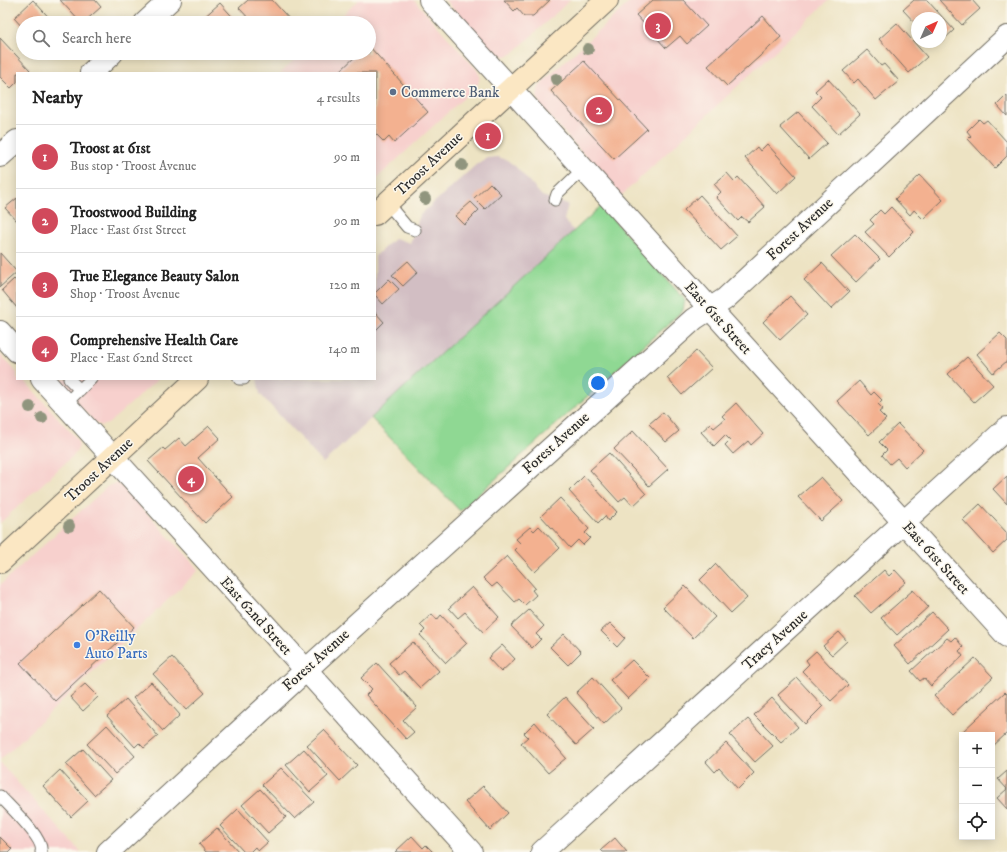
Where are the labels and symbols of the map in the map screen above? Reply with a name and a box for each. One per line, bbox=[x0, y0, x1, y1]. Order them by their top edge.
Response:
pin: 3 bbox=[645, 11, 671, 41]
north arrow bbox=[911, 12, 947, 48]
place label: Commerce Bank bbox=[401, 83, 500, 102]
marker: Commerce Bank bbox=[388, 87, 398, 97]
pin: 2 bbox=[586, 95, 612, 125]
pin: 1 bbox=[475, 121, 501, 151]
street label: Troost Avenue bbox=[391, 128, 467, 200]
street label: Forest Avenue bbox=[763, 193, 837, 265]
street label: East 61st Street bbox=[680, 278, 756, 359]
your location bbox=[588, 373, 608, 393]
street label: Forest Avenue bbox=[518, 408, 594, 478]
street label: Troost Avenue bbox=[61, 434, 137, 506]
pin: 4 bbox=[178, 464, 204, 494]
street label: East 61st Street bbox=[898, 518, 974, 599]
street label: East 62nd Street bbox=[216, 573, 296, 659]
street label: Tracy Avenue bbox=[738, 606, 812, 674]
street label: Forest Avenue bbox=[278, 625, 354, 695]
place label: O'Reilly Auto Parts bbox=[85, 627, 148, 663]
marker: O'Reilly Auto Parts bbox=[72, 640, 82, 650]

